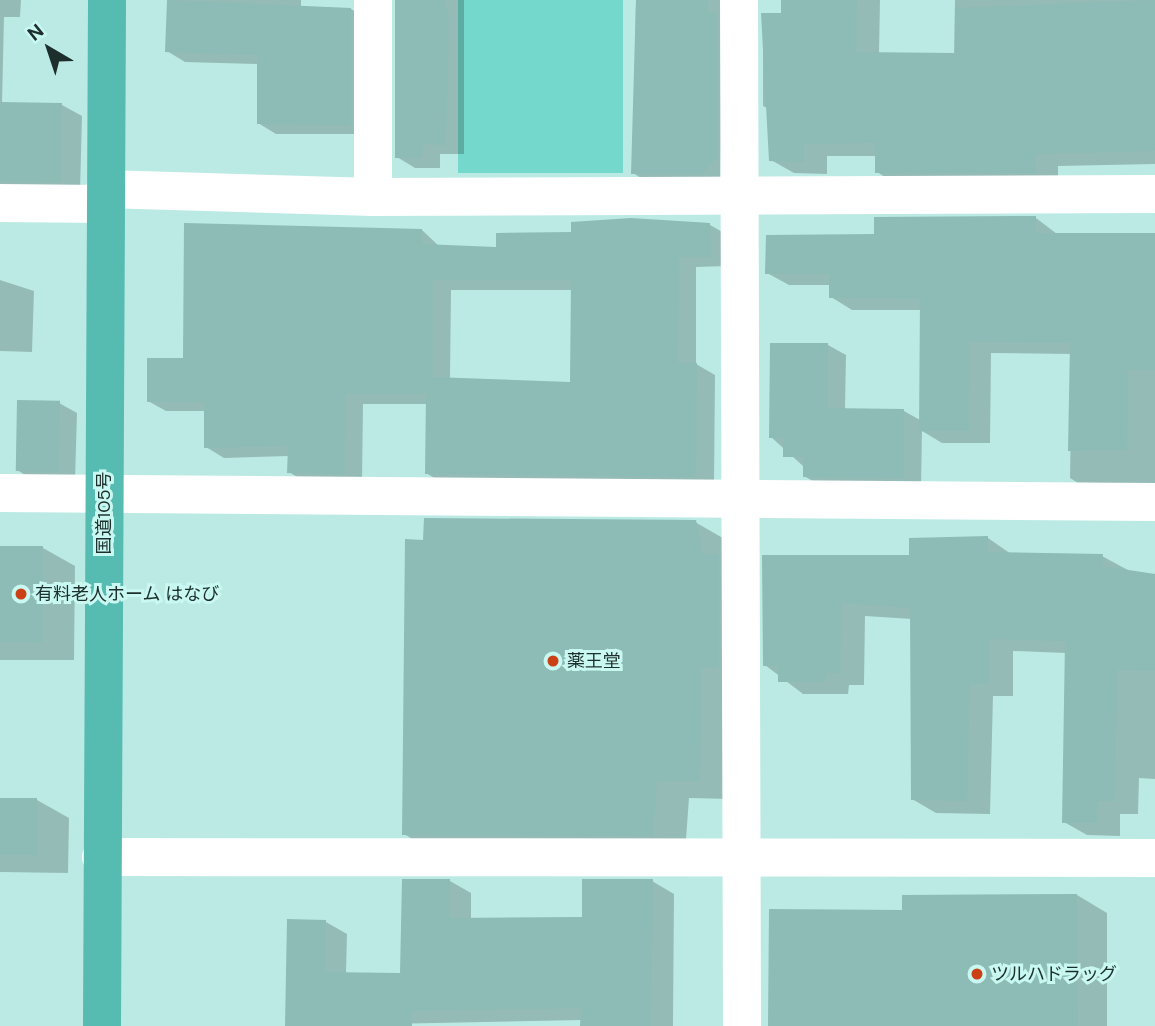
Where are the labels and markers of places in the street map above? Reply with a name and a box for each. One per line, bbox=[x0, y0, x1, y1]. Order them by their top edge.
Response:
place label: 有料老人ホーム はなび bbox=[35, 583, 220, 605]
marker: 有料老人ホーム はなび bbox=[13, 586, 29, 602]
place label: 薬王堂 bbox=[567, 650, 621, 672]
marker: 薬王堂 bbox=[545, 653, 561, 669]
place label: ツルハドラッグ bbox=[991, 963, 1117, 985]
marker: ツルハドラッグ bbox=[969, 966, 985, 982]

